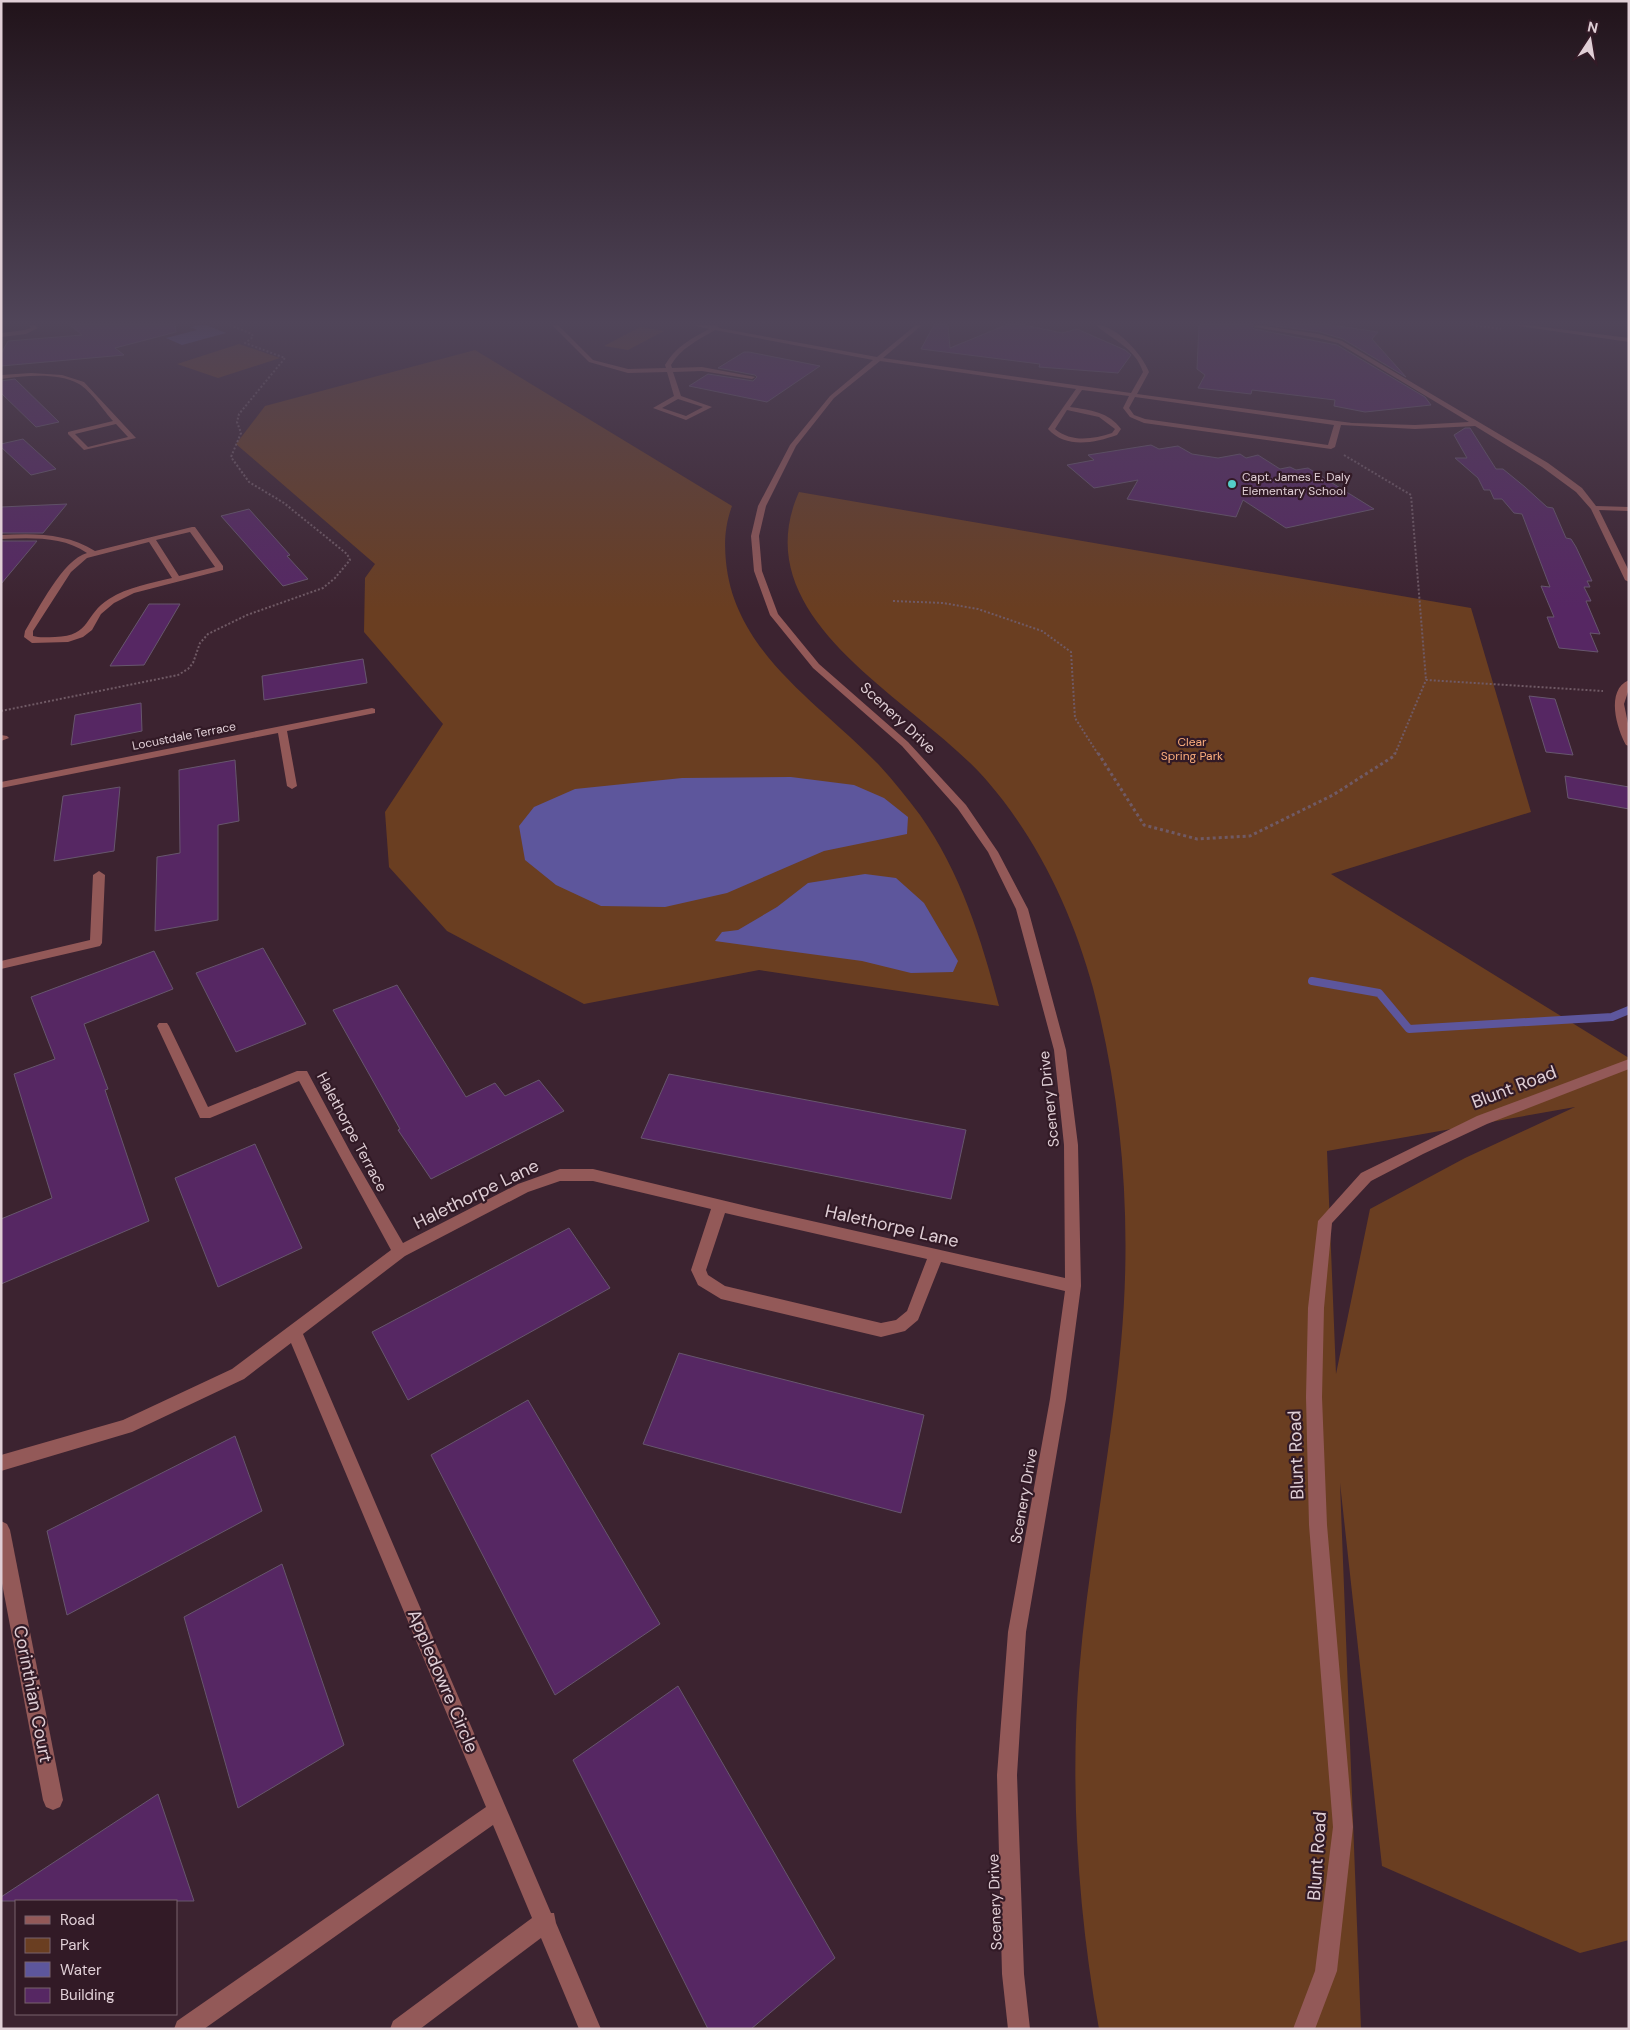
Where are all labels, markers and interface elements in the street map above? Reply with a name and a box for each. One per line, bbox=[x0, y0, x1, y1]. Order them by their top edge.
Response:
north arrow bbox=[1565, 15, 1615, 65]
text: N bbox=[1586, 17, 1600, 37]
place label: Capt. James E. Daly Elementary School bbox=[1242, 469, 1351, 499]
marker: Capt. James E. Daly Elementary School bbox=[1226, 478, 1238, 490]
street label: Scenery Drive bbox=[856, 678, 940, 758]
street label: Locustdale Terrace bbox=[131, 718, 237, 754]
park label: Clear Spring Park bbox=[1161, 734, 1223, 764]
street label: Scenery Drive bbox=[1034, 1050, 1064, 1148]
street label: Blunt Road bbox=[1468, 1060, 1560, 1114]
street label: Halethorpe Terrace bbox=[312, 1069, 392, 1195]
street label: Halethorpe Lane bbox=[409, 1153, 543, 1235]
street label: Halethorpe Lane bbox=[823, 1199, 961, 1253]
street label: Blunt Road bbox=[1282, 1410, 1310, 1500]
street label: Scenery Drive bbox=[1006, 1447, 1042, 1545]
street label: Appledowre Circle bbox=[402, 1606, 484, 1756]
street label: Corinthian Court bbox=[8, 1623, 58, 1765]
street label: Blunt Road bbox=[1302, 1811, 1332, 1901]
street label: Scenery Drive bbox=[983, 1854, 1007, 1950]
legend bbox=[15, 1900, 178, 2015]
text: Road bbox=[60, 1910, 95, 1930]
text: Park bbox=[60, 1935, 90, 1955]
text: Water bbox=[60, 1960, 102, 1980]
text: Building bbox=[60, 1985, 115, 2005]

